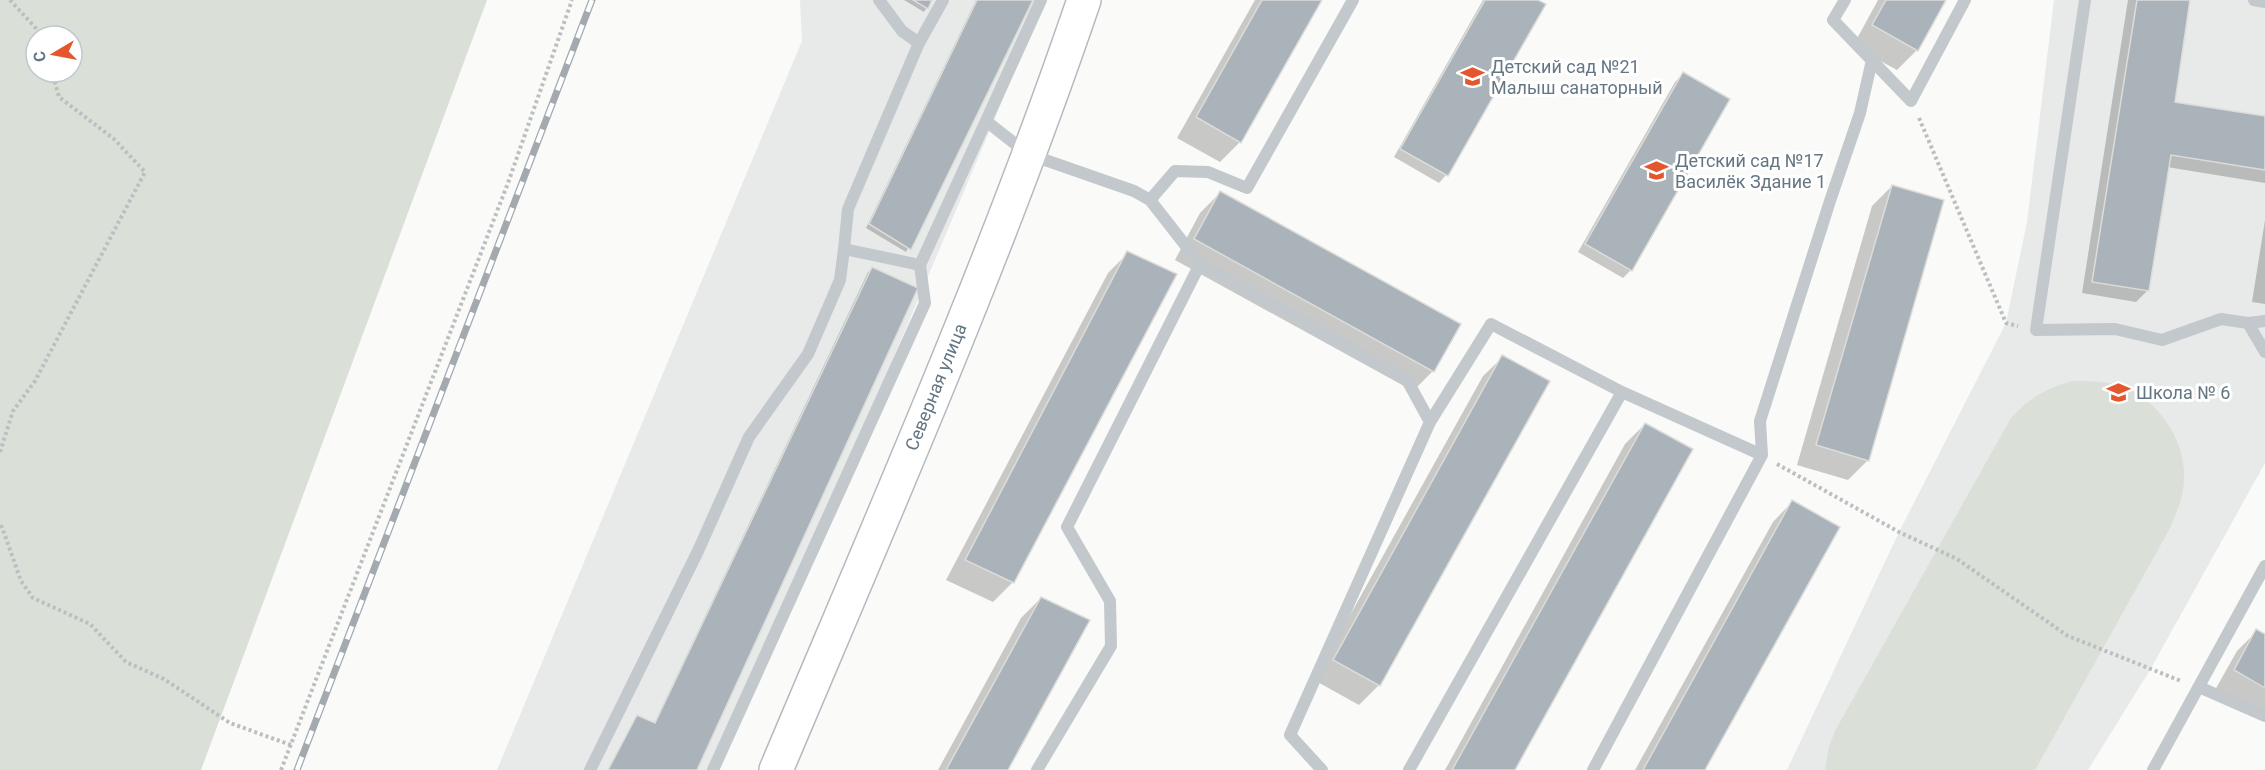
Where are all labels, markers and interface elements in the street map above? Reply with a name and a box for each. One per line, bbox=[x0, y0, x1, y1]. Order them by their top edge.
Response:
north arrow bbox=[24, 24, 84, 84]
text: С bbox=[29, 50, 50, 63]
place label: Детский сад №21 Малыш санаторный bbox=[1491, 56, 1663, 98]
school or university icon: Детский сад №21 Малыш санаторный bbox=[1460, 64, 1486, 90]
place label: Детский сад №17 Василёк Здание 1 bbox=[1675, 150, 1826, 192]
school or university icon: Детский сад №17 Василёк Здание 1 bbox=[1644, 158, 1670, 184]
street label: Северная улица bbox=[900, 320, 971, 453]
school or university icon: Школа № 6 bbox=[2105, 380, 2131, 406]
place label: Школа № 6 bbox=[2136, 382, 2230, 403]

